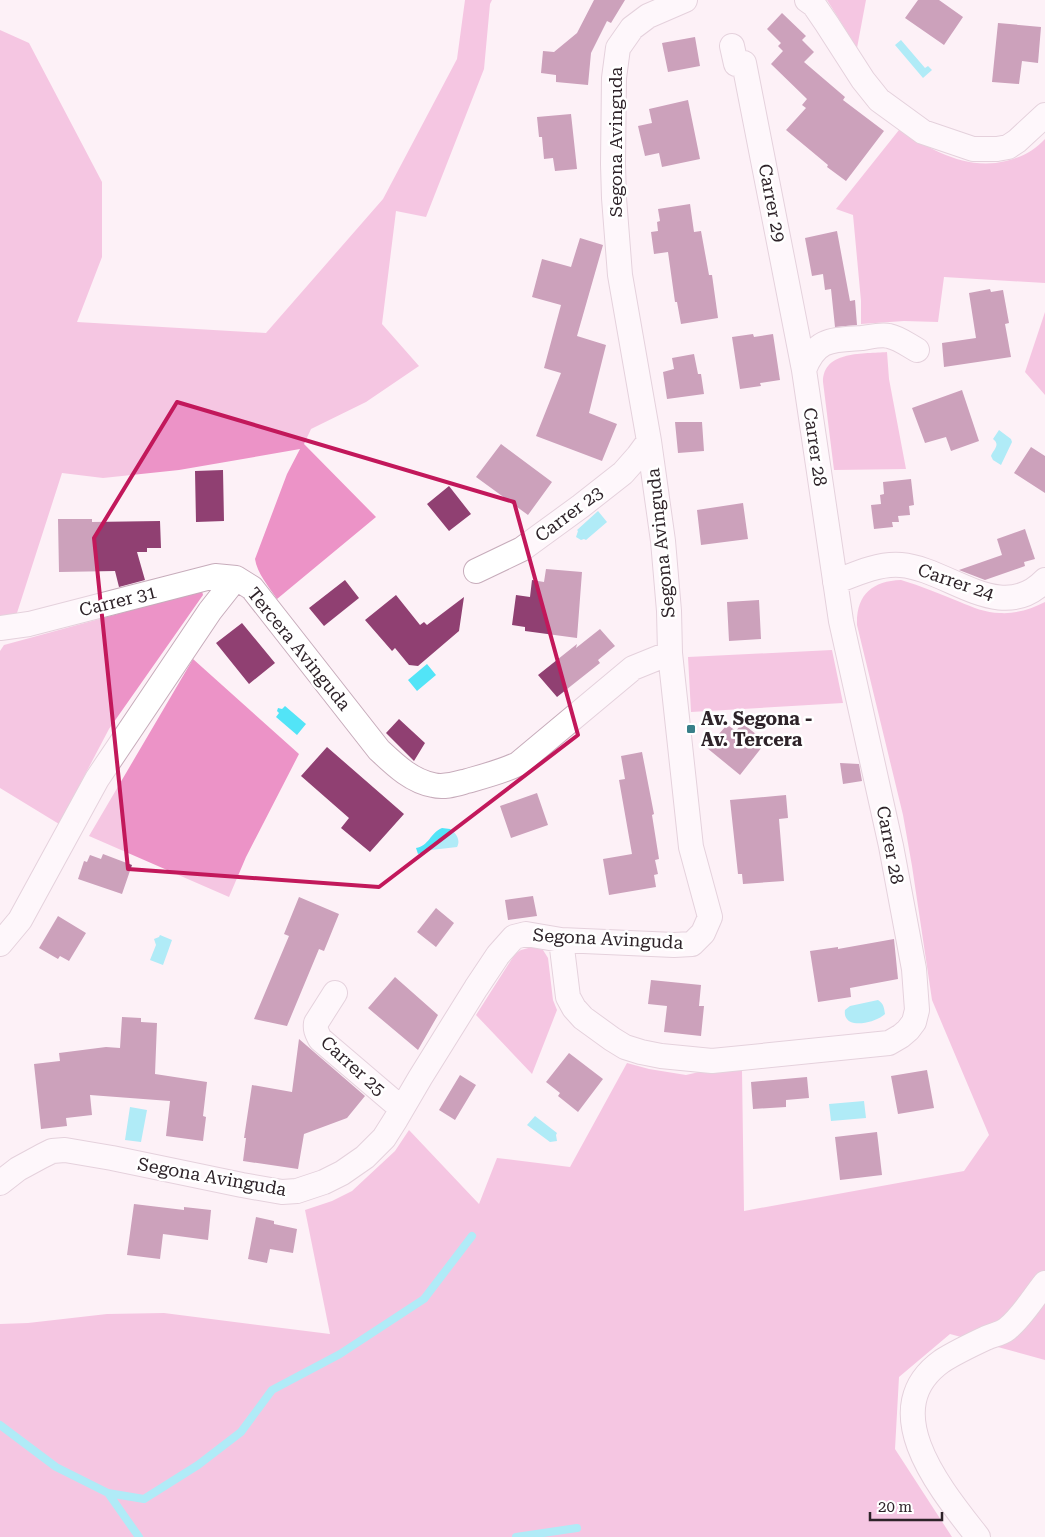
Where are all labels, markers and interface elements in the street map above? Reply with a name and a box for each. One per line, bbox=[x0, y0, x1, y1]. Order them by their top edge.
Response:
street label: Segona Avinguda bbox=[605, 66, 626, 217]
street label: Carrer 29 bbox=[755, 162, 790, 244]
street label: Carrer 28 bbox=[800, 406, 831, 488]
street label: Segona Avinguda bbox=[642, 467, 679, 619]
street label: Carrer 23 bbox=[531, 481, 607, 546]
street label: Carrer 24 bbox=[915, 559, 997, 604]
street label: Carrer 31 bbox=[77, 581, 159, 620]
street label: Tercera Avinguda bbox=[243, 583, 356, 715]
place label: Av. Segona - Av. Tercera bbox=[701, 708, 813, 750]
marker: Av. Segona - Av. Tercera bbox=[685, 723, 697, 735]
street label: Carrer 28 bbox=[873, 804, 908, 886]
street label: Segona Avinguda bbox=[532, 924, 684, 953]
street label: Carrer 25 bbox=[317, 1031, 390, 1100]
street label: Segona Avinguda bbox=[136, 1153, 288, 1200]
scale bar bbox=[870, 1490, 942, 1522]
text: 20 m bbox=[878, 1498, 913, 1516]

